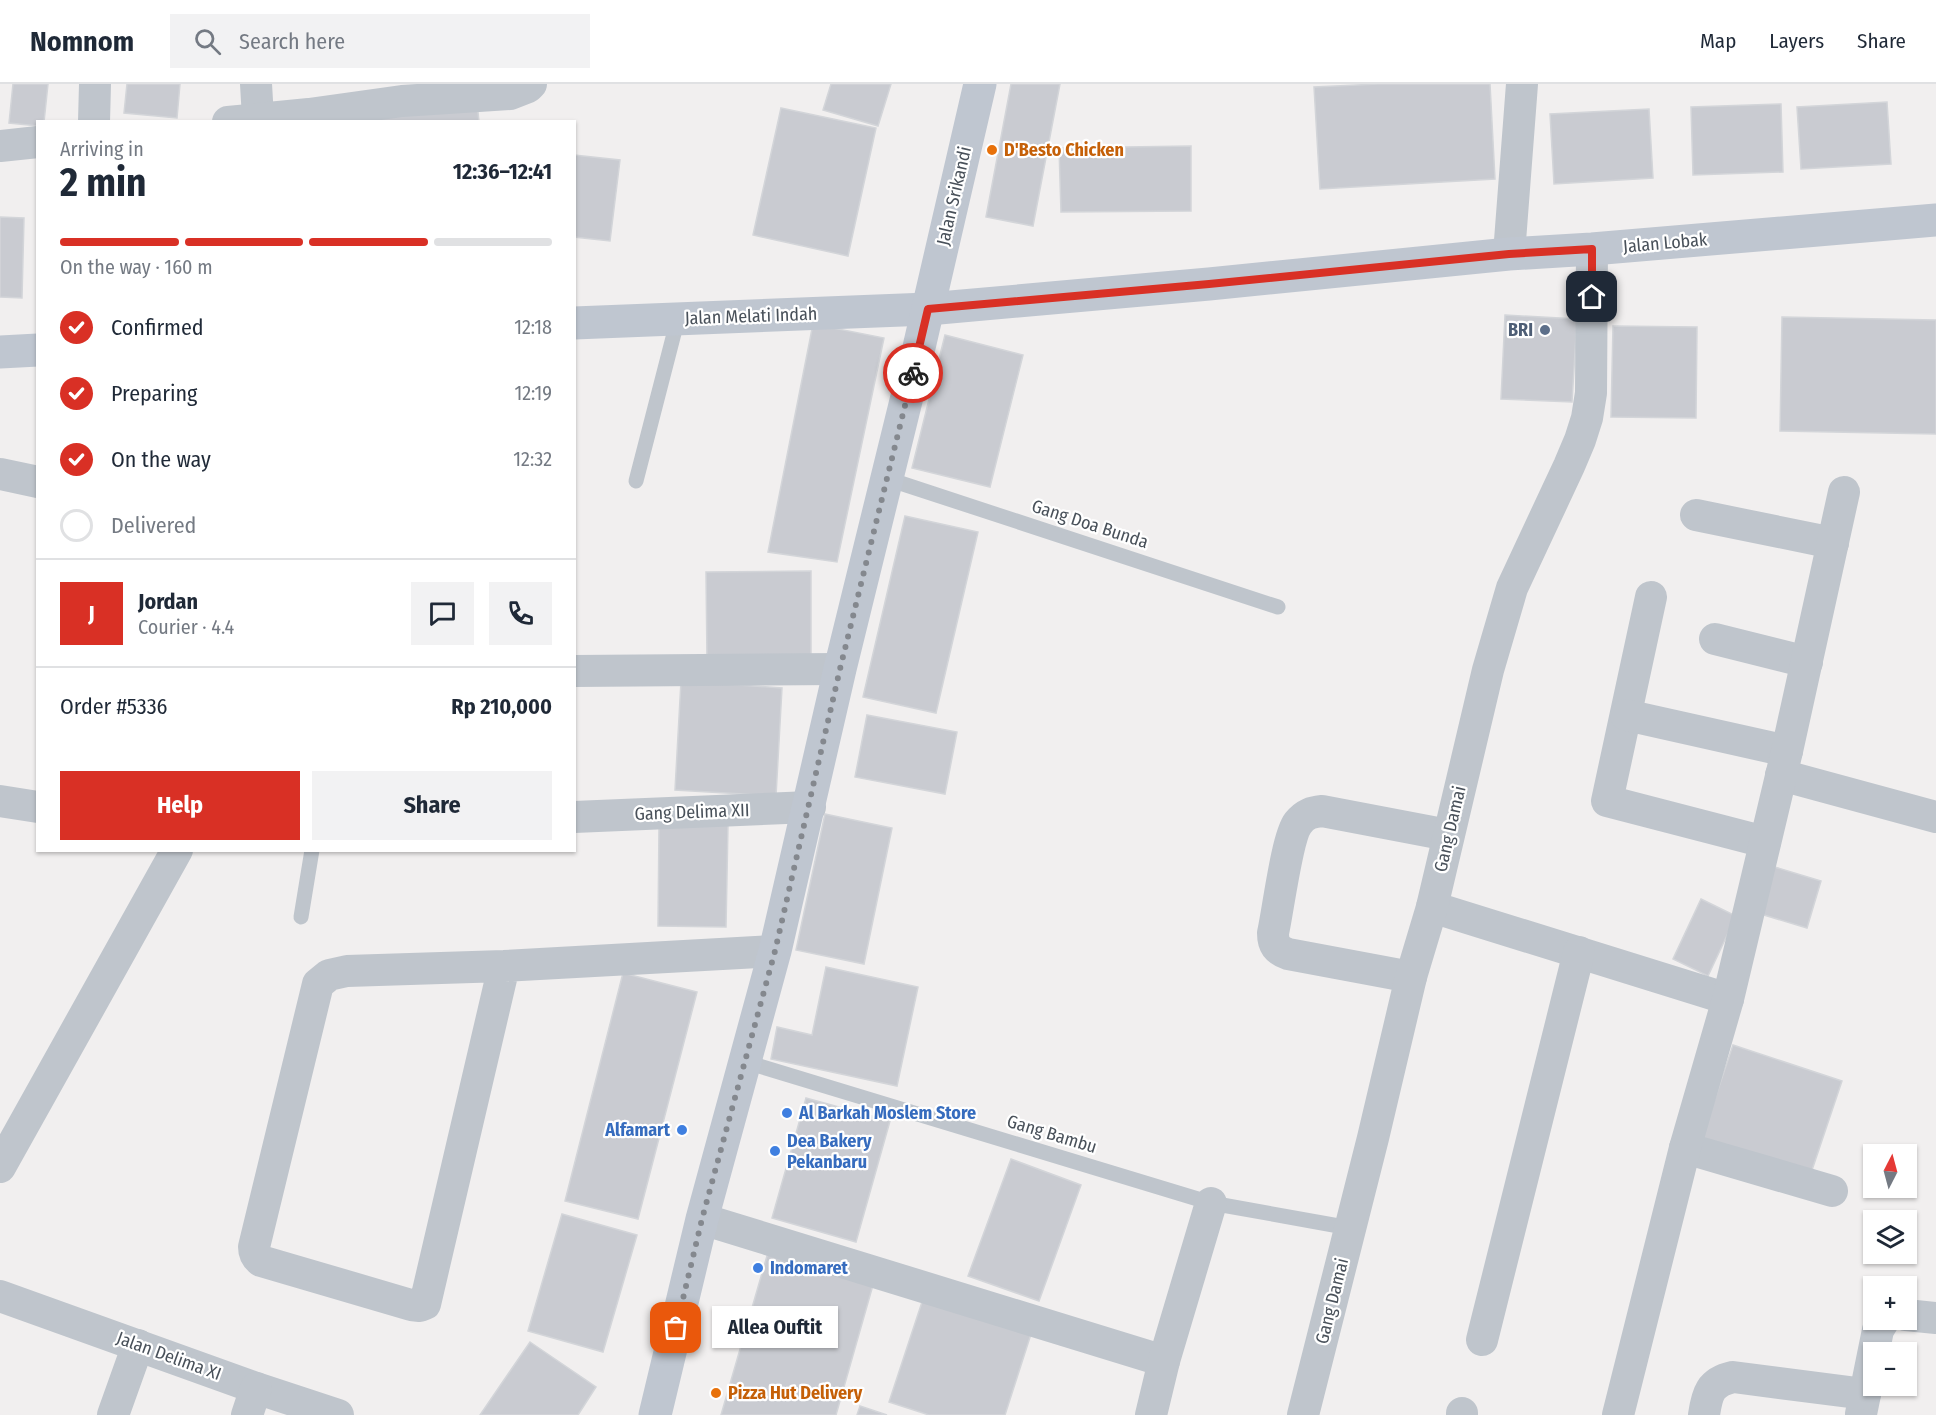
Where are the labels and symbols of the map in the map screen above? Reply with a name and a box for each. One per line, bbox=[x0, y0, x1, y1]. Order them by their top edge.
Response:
place label: D'Besto Chicken bbox=[1004, 139, 1124, 161]
marker: D'Besto Chicken bbox=[985, 143, 999, 157]
street label: Jalan Srikandi bbox=[932, 144, 976, 248]
street label: Jalan Lobak bbox=[1622, 228, 1709, 258]
pin bbox=[1566, 271, 1617, 322]
street label: Jalan Melati Indah bbox=[684, 303, 818, 329]
place label: BRI bbox=[1508, 319, 1533, 341]
marker: BRI bbox=[1538, 323, 1552, 337]
courier bbox=[883, 343, 943, 403]
street label: Gang Doa Bunda bbox=[1029, 495, 1151, 553]
street label: Gang Damai bbox=[1429, 784, 1471, 874]
street label: Gang Delima XII bbox=[634, 799, 750, 825]
place label: Al Barkah Moslem Store bbox=[798, 1102, 976, 1124]
marker: Al Barkah Moslem Store bbox=[780, 1106, 794, 1120]
street label: Gang Bambu bbox=[1004, 1110, 1100, 1158]
place label: Alfamart bbox=[604, 1119, 671, 1141]
marker: Alfamart bbox=[675, 1123, 689, 1137]
place label: Dea Bakery Pekanbaru bbox=[787, 1130, 872, 1173]
marker: Dea Bakery Pekanbaru bbox=[768, 1144, 782, 1158]
north arrow bbox=[1863, 1144, 1917, 1198]
street label: Gang Damai bbox=[1311, 1256, 1353, 1346]
place label: Indomaret bbox=[770, 1257, 849, 1279]
marker: Indomaret bbox=[751, 1261, 765, 1275]
pin bbox=[650, 1302, 701, 1353]
callout: Allea Ouftit bbox=[712, 1307, 838, 1349]
street label: Jalan Delima XI bbox=[114, 1327, 224, 1385]
place label: Pizza Hut Delivery bbox=[728, 1382, 863, 1404]
marker: Pizza Hut Delivery bbox=[709, 1386, 723, 1400]

